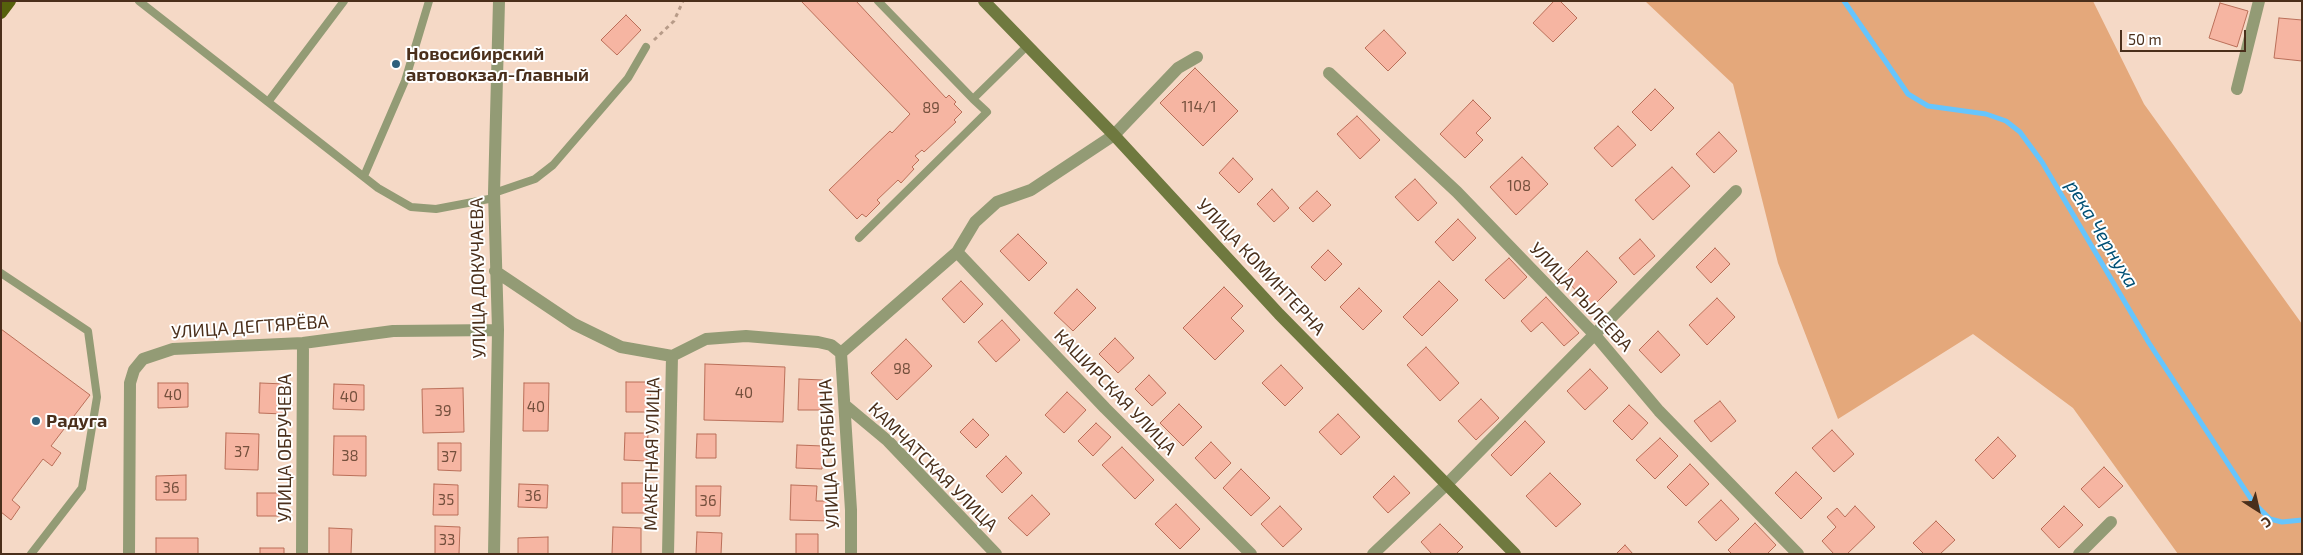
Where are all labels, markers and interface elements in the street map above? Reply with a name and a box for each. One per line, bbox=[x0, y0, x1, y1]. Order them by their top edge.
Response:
scale bar bbox=[2123, 20, 2249, 52]
text: 50 m bbox=[2128, 30, 2162, 48]
place label: Новосибирский автовокзал-Главный bbox=[406, 43, 589, 86]
marker: Новосибирский автовокзал-Главный bbox=[390, 58, 402, 70]
house number: 114/1 bbox=[1182, 98, 1216, 116]
house number: 89 bbox=[922, 99, 940, 117]
water label: река Чернуха bbox=[2061, 176, 2143, 292]
house number: 108 bbox=[1507, 177, 1531, 195]
street label: УЛИЦА КОМИНТЕРНА bbox=[1192, 194, 1330, 340]
street label: УЛИЦА ДОКУЧАЕВА bbox=[466, 197, 490, 359]
street label: УЛИЦА РЫЛЕЕВА bbox=[1525, 238, 1637, 356]
street label: УЛИЦА ДЕГТЯРЁВА bbox=[171, 311, 329, 343]
street label: КАШИРСКАЯ УЛИЦА bbox=[1050, 325, 1180, 459]
house number: 98 bbox=[893, 360, 911, 378]
street label: УЛИЦА ОБРУЧЕВА bbox=[274, 374, 296, 522]
street label: МАКЕТНАЯ УЛИЦА bbox=[640, 377, 664, 531]
street label: УЛИЦА СКРЯБИНА bbox=[814, 378, 844, 530]
house number: 40 bbox=[735, 384, 753, 402]
house number: 40 bbox=[164, 386, 182, 404]
house number: 40 bbox=[340, 388, 358, 406]
house number: 40 bbox=[527, 398, 545, 416]
street label: КАМЧАТСКАЯ УЛИЦА bbox=[864, 398, 1002, 536]
house number: 39 bbox=[435, 402, 451, 420]
place label: Радуга bbox=[46, 410, 107, 432]
marker: Радуга bbox=[30, 415, 42, 427]
house number: 37 bbox=[234, 443, 250, 461]
house number: 38 bbox=[341, 447, 359, 465]
house number: 37 bbox=[441, 448, 457, 466]
house number: 36 bbox=[163, 479, 179, 497]
north arrow bbox=[2233, 485, 2283, 535]
house number: 36 bbox=[525, 487, 541, 505]
house number: 35 bbox=[438, 491, 454, 509]
house number: 36 bbox=[700, 492, 716, 510]
text: С bbox=[2259, 513, 2275, 532]
house number: 33 bbox=[439, 531, 455, 549]

